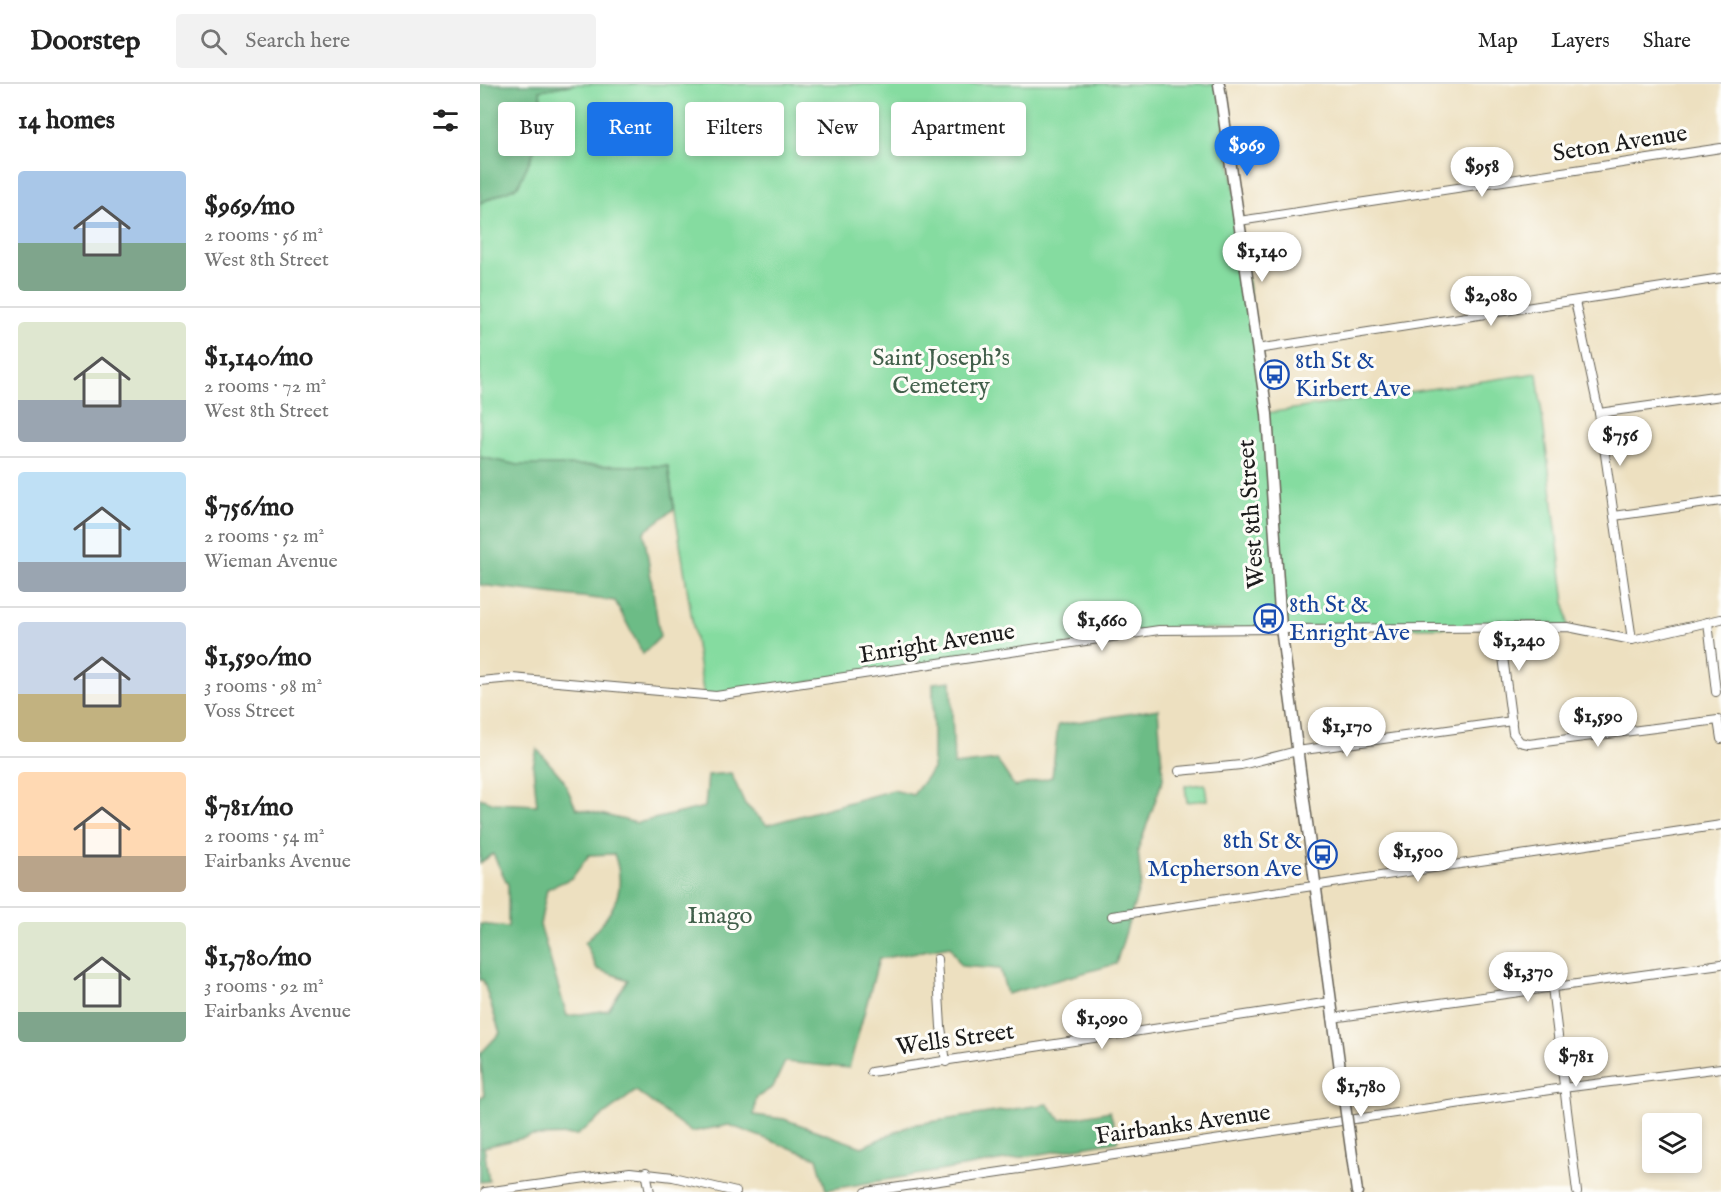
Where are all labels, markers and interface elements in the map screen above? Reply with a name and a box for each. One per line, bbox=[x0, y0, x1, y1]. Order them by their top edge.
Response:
search box bbox=[176, 14, 596, 68]
text: Doorstep bbox=[30, 24, 140, 59]
icon: search bbox=[197, 25, 230, 58]
text: Search here bbox=[245, 27, 350, 55]
text: Map bbox=[1478, 28, 1518, 55]
text: Layers bbox=[1551, 28, 1610, 55]
text: Share bbox=[1643, 28, 1691, 55]
chip: Buy bbox=[498, 102, 575, 156]
chip: Rent bbox=[587, 102, 673, 156]
chip: Filters bbox=[685, 102, 784, 156]
chip: New bbox=[796, 102, 879, 156]
chip: Apartment bbox=[891, 102, 1026, 156]
text: 14 homes bbox=[18, 104, 115, 137]
icon: filters bbox=[429, 104, 462, 137]
street label: Seton Avenue bbox=[1551, 118, 1689, 170]
pin: $969 bbox=[1211, 126, 1283, 177]
text: $969 bbox=[1229, 133, 1265, 158]
pin: $958 bbox=[1446, 147, 1518, 198]
text: $958 bbox=[1465, 154, 1499, 179]
text: $969/mo bbox=[204, 190, 295, 223]
icon: home bbox=[66, 195, 138, 267]
text: 2 rooms · 56 m² bbox=[204, 223, 323, 248]
pin: $1,140 bbox=[1213, 232, 1311, 283]
text: $1,140 bbox=[1237, 239, 1287, 264]
text: West 8th Street bbox=[204, 248, 329, 273]
pin: $2,080 bbox=[1442, 276, 1540, 327]
text: $2,080 bbox=[1464, 283, 1518, 308]
text: $1,140/mo bbox=[204, 341, 313, 374]
park label: Saint Joseph’s Cemetery bbox=[872, 343, 1010, 402]
icon: home bbox=[66, 346, 138, 418]
place label: 8th St & Kirbert Ave bbox=[1295, 346, 1411, 405]
bus stop icon: 8th St & Kirbert Ave bbox=[1258, 359, 1290, 391]
text: 2 rooms · 72 m² bbox=[204, 374, 326, 399]
text: West 8th Street bbox=[204, 399, 329, 424]
pin: $756 bbox=[1584, 416, 1656, 467]
text: $756 bbox=[1602, 423, 1638, 448]
street label: West 8th Street bbox=[1231, 438, 1273, 590]
text: $756/mo bbox=[204, 491, 294, 524]
icon: home bbox=[66, 496, 138, 568]
text: 2 rooms · 52 m² bbox=[204, 524, 324, 549]
text: Wieman Avenue bbox=[204, 549, 338, 574]
place label: 8th St & Enright Ave bbox=[1289, 590, 1410, 649]
pin: $1,660 bbox=[1053, 601, 1151, 652]
bus stop icon: 8th St & Enright Ave bbox=[1252, 603, 1284, 635]
text: $1,660 bbox=[1077, 608, 1127, 633]
street label: Enright Avenue bbox=[857, 616, 1017, 672]
pin: $1,240 bbox=[1470, 621, 1568, 672]
text: $1,240 bbox=[1493, 628, 1545, 653]
text: $1,590/mo bbox=[204, 641, 311, 674]
icon: home bbox=[66, 646, 138, 718]
text: 3 rooms · 98 m² bbox=[204, 674, 322, 699]
pin: $1,590 bbox=[1549, 697, 1647, 748]
text: Voss Street bbox=[204, 699, 295, 724]
text: $1,590 bbox=[1573, 704, 1623, 729]
pin: $1,170 bbox=[1298, 707, 1396, 758]
text: $1,170 bbox=[1322, 714, 1372, 739]
text: $781/mo bbox=[204, 791, 293, 824]
icon: home bbox=[66, 796, 138, 868]
text: 2 rooms · 54 m² bbox=[204, 824, 325, 849]
place label: 8th St & Mcpherson Ave bbox=[1147, 826, 1302, 885]
pin: $1,500 bbox=[1369, 832, 1467, 883]
bus stop icon: 8th St & Mcpherson Ave bbox=[1307, 839, 1339, 871]
text: $1,500 bbox=[1393, 839, 1443, 864]
text: Fairbanks Avenue bbox=[204, 849, 351, 874]
park label: Imago bbox=[687, 901, 753, 932]
text: $1,780/mo bbox=[204, 941, 312, 974]
icon: home bbox=[66, 946, 138, 1018]
pin: $1,370 bbox=[1479, 952, 1577, 1003]
text: $1,370 bbox=[1503, 959, 1553, 984]
text: 3 rooms · 92 m² bbox=[204, 974, 324, 999]
text: Fairbanks Avenue bbox=[204, 999, 351, 1024]
pin: $1,090 bbox=[1053, 999, 1151, 1050]
text: $1,090 bbox=[1076, 1006, 1128, 1031]
street label: Wells Street bbox=[894, 1016, 1016, 1064]
pin: $781 bbox=[1540, 1037, 1612, 1088]
text: $781 bbox=[1558, 1044, 1594, 1069]
pin: $1,780 bbox=[1312, 1067, 1410, 1118]
text: $1,780 bbox=[1336, 1074, 1386, 1099]
street label: Fairbanks Avenue bbox=[1094, 1097, 1272, 1153]
map controls bbox=[1642, 1113, 1702, 1173]
button: layers bbox=[1642, 1113, 1702, 1173]

